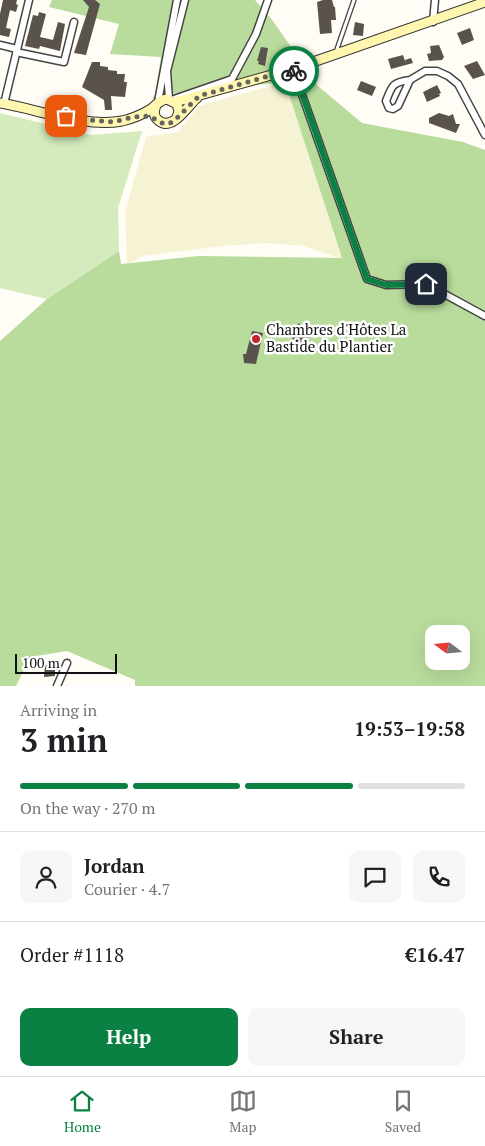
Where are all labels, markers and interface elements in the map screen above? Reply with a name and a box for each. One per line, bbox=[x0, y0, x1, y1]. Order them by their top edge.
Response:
courier bbox=[269, 46, 319, 96]
icon: bike bbox=[280, 57, 308, 85]
pin bbox=[45, 95, 87, 137]
icon: bag bbox=[52, 102, 80, 130]
pin bbox=[405, 263, 447, 305]
icon: home bbox=[412, 270, 440, 298]
place label: Chambres d'Hôtes La Bastide du Plantier bbox=[266, 319, 407, 356]
marker: Chambres d'Hôtes La Bastide du Plantier bbox=[250, 333, 262, 345]
north arrow bbox=[425, 625, 470, 670]
map controls bbox=[425, 625, 470, 670]
scale bar bbox=[15, 651, 118, 674]
text: 100 m bbox=[22, 653, 60, 672]
text: Arriving in bbox=[20, 699, 97, 721]
text: 19:53–19:58 bbox=[354, 716, 465, 741]
text: 3 min bbox=[20, 719, 108, 761]
text: On the way · 270 m bbox=[20, 797, 155, 819]
button: person bbox=[20, 851, 72, 903]
button: chat bbox=[349, 851, 401, 903]
button: phone bbox=[413, 851, 465, 903]
text: Jordan bbox=[84, 853, 145, 878]
text: Courier · 4.7 bbox=[84, 878, 170, 900]
text: Order #1118 bbox=[20, 942, 124, 967]
text: €16.47 bbox=[406, 942, 465, 967]
button: Help bbox=[20, 1008, 238, 1066]
button: Share bbox=[248, 1008, 465, 1066]
tab: Home bbox=[64, 1087, 101, 1136]
tab: Map bbox=[229, 1087, 257, 1136]
tab: Saved bbox=[385, 1087, 421, 1136]

